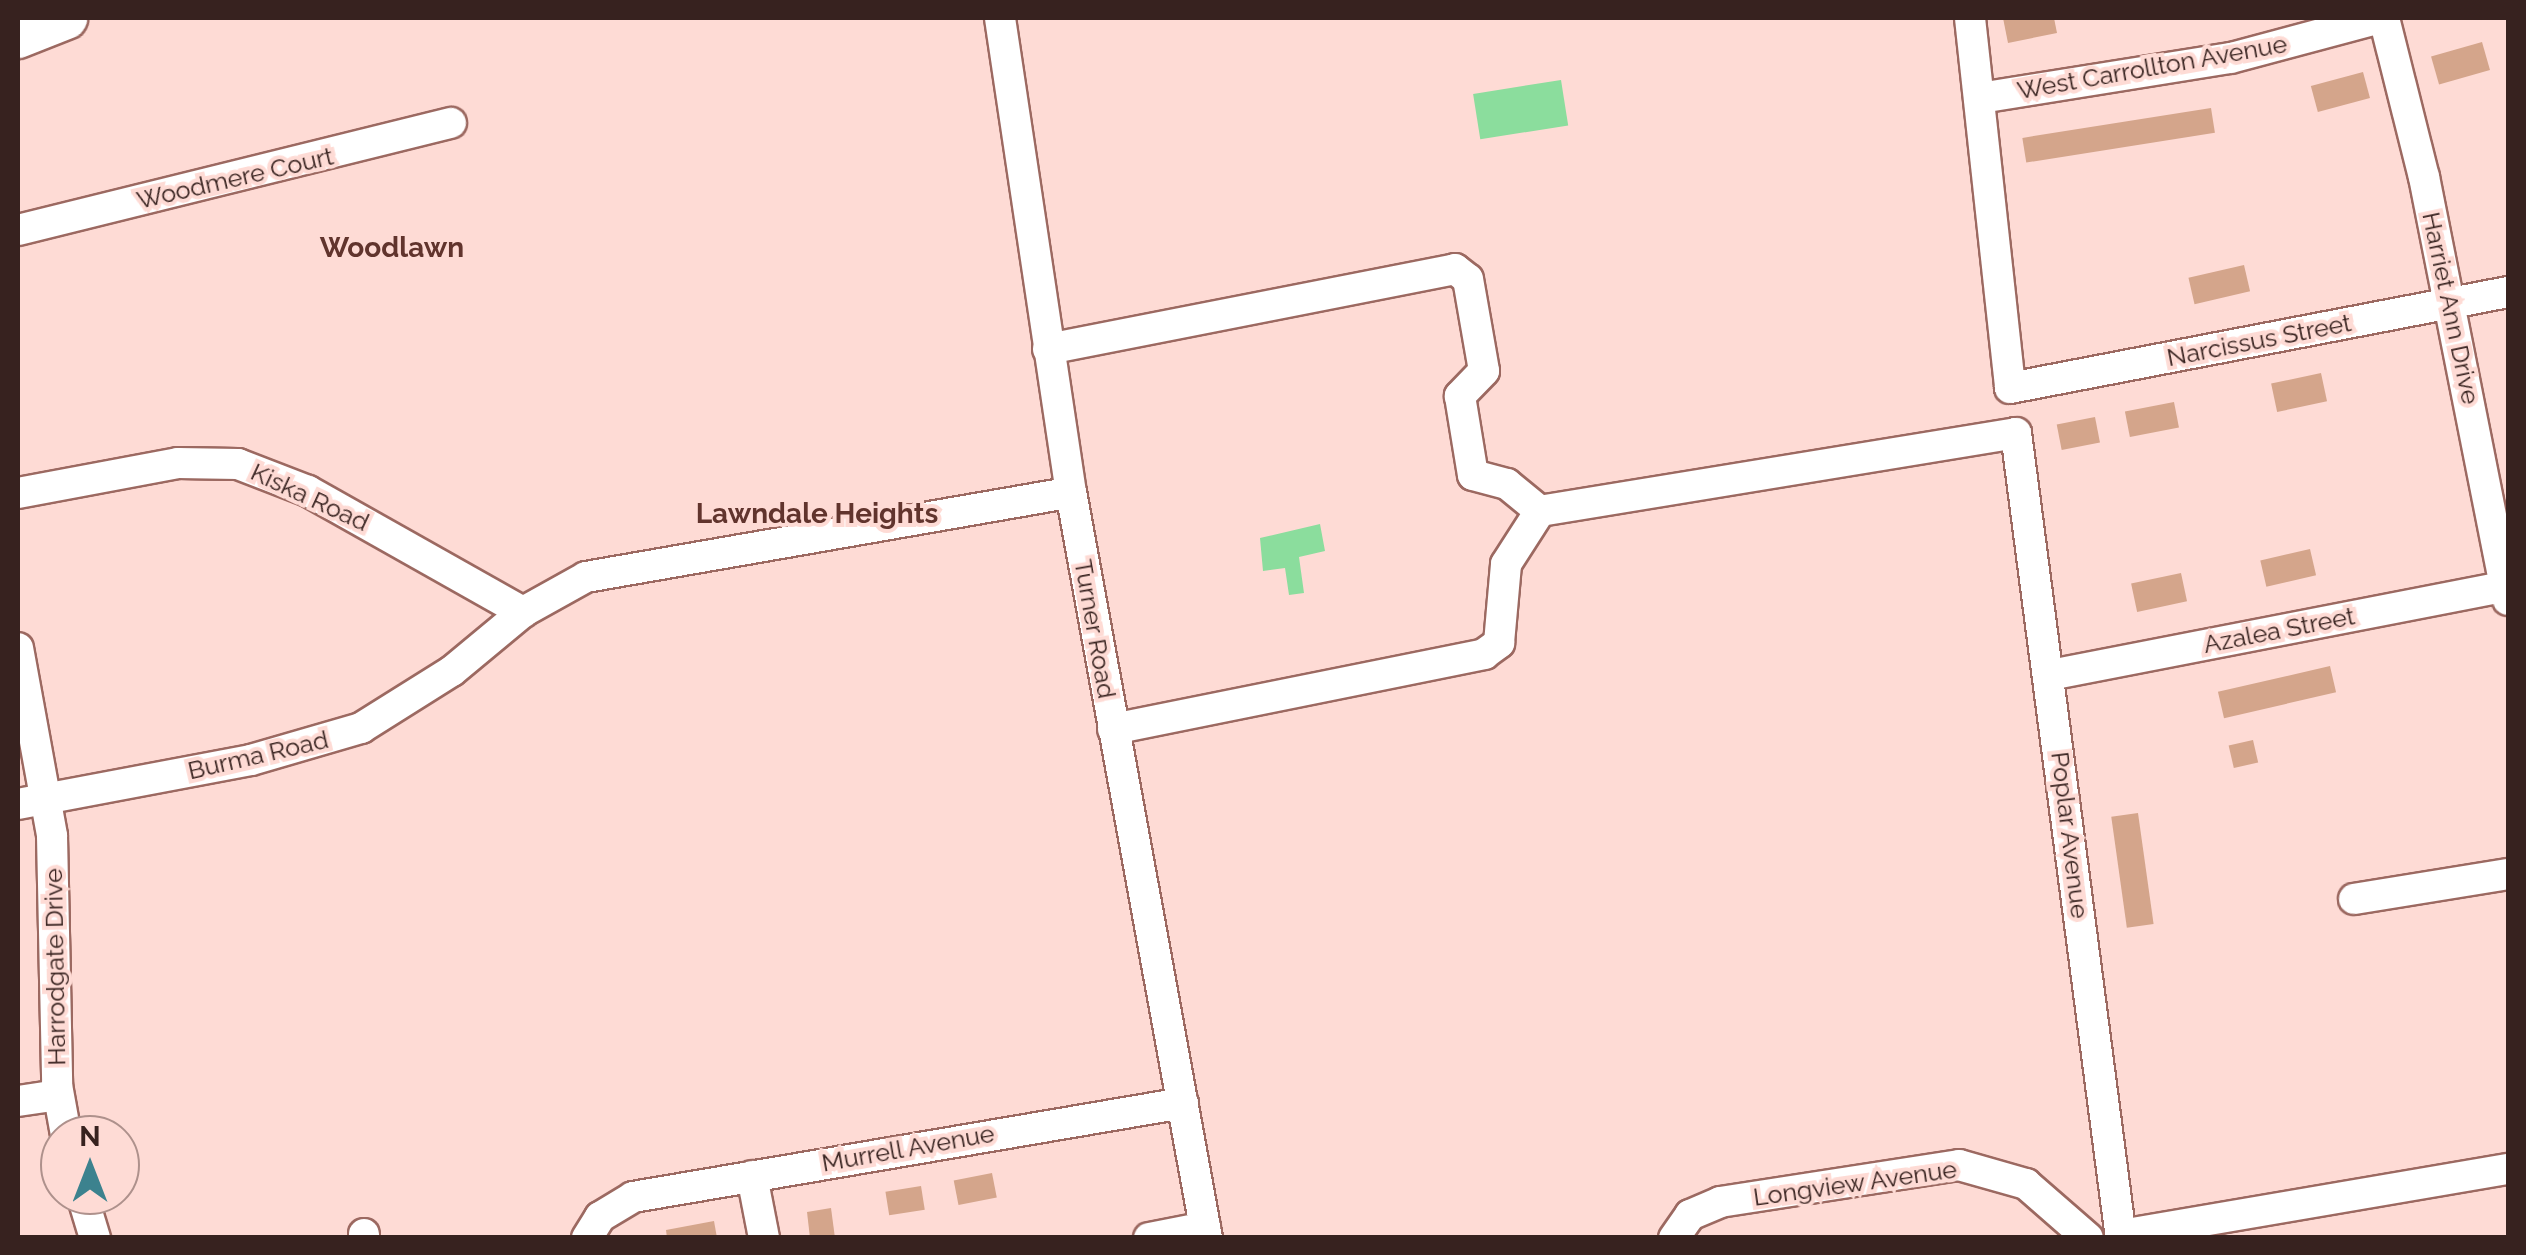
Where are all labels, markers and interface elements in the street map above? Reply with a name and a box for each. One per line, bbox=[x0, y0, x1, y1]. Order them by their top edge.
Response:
street label: West Carrollton Avenue bbox=[2014, 28, 2290, 106]
street label: Woodmere Court bbox=[134, 141, 336, 215]
street label: Harriet Ann Drive bbox=[2416, 209, 2486, 407]
district label: Woodlawn bbox=[320, 231, 464, 265]
street label: Narcissus Street bbox=[2164, 307, 2354, 373]
street label: Kiska Road bbox=[246, 457, 374, 537]
district label: Lawndale Heights bbox=[696, 497, 938, 531]
street label: Turner Road bbox=[1068, 557, 1122, 701]
street label: Azalea Street bbox=[2201, 601, 2357, 659]
street label: Burma Road bbox=[185, 724, 331, 786]
street label: Poplar Avenue bbox=[2045, 749, 2095, 921]
street label: Harrodgate Drive bbox=[38, 868, 72, 1066]
north arrow bbox=[40, 1115, 140, 1215]
street label: Murrell Avenue bbox=[819, 1118, 997, 1178]
text: N bbox=[79, 1120, 101, 1153]
street label: Longview Avenue bbox=[1751, 1154, 1959, 1212]

